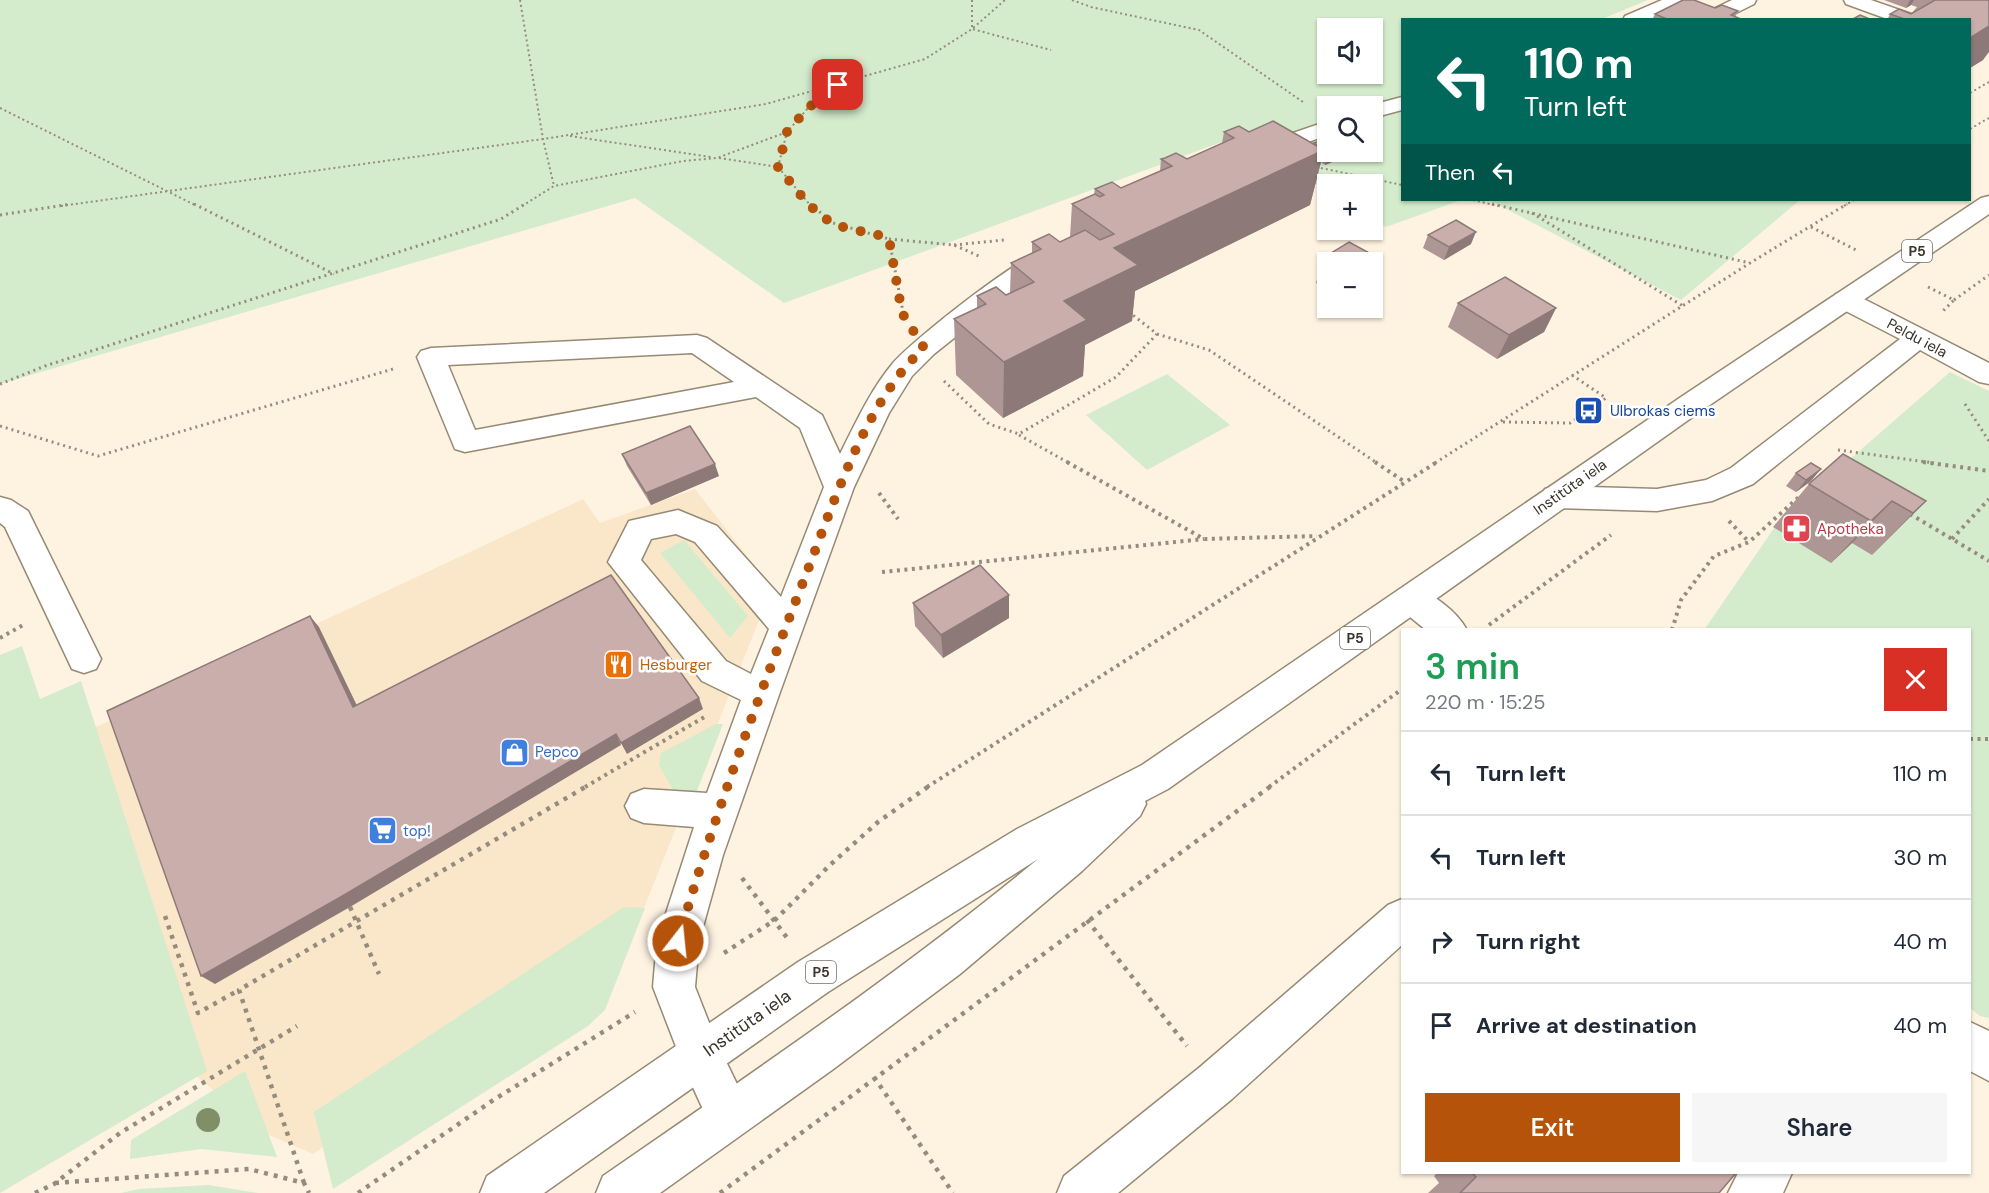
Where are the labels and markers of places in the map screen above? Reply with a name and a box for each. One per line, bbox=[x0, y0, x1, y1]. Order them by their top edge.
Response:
pin bbox=[812, 59, 863, 110]
bus stop icon: Ulbrokas ciems bbox=[1573, 395, 1605, 427]
place label: Ulbrokas ciems bbox=[1610, 401, 1716, 421]
pharmacy icon: Apotheka bbox=[1780, 513, 1812, 545]
place label: Apotheka bbox=[1817, 519, 1884, 539]
restaurant icon: Hesburger bbox=[603, 649, 635, 681]
place label: Hesburger bbox=[640, 655, 712, 675]
shop icon: Pepco bbox=[498, 736, 530, 768]
place label: Pepco bbox=[535, 742, 579, 762]
supermarket icon: top! bbox=[366, 815, 398, 847]
place label: top! bbox=[403, 821, 431, 841]

